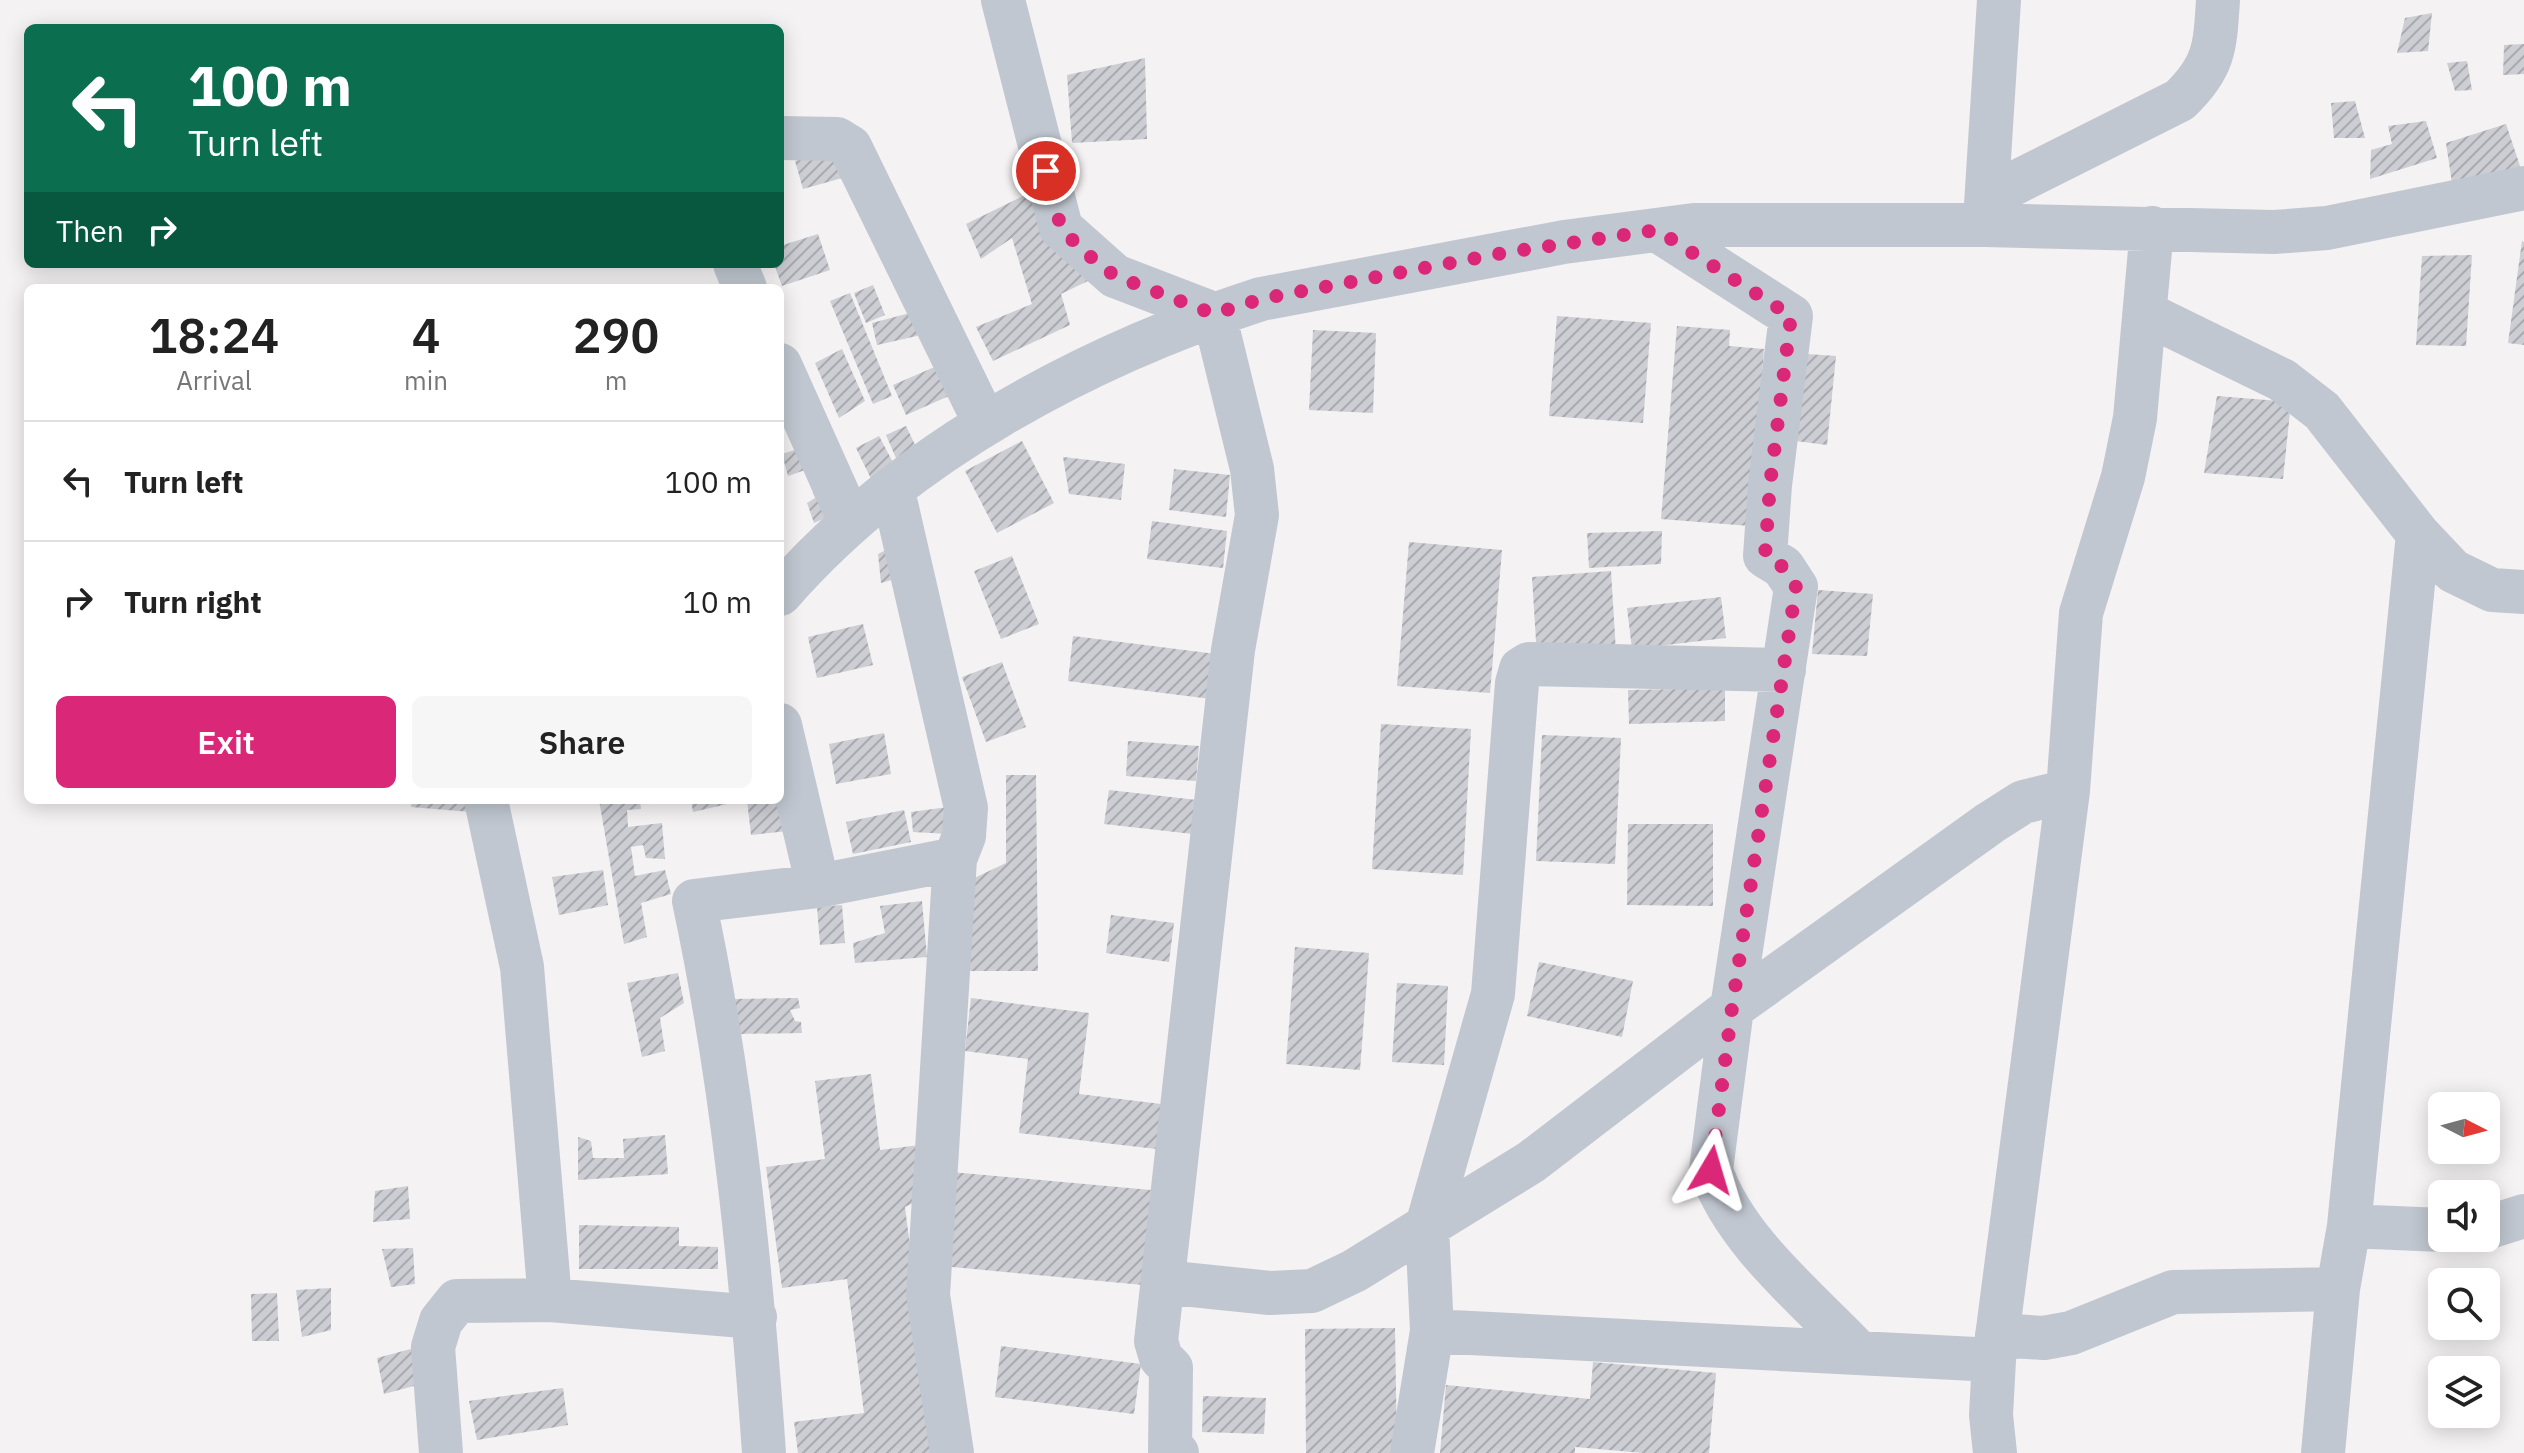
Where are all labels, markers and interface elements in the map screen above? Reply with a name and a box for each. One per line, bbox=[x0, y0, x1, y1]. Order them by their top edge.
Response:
text: 100 m bbox=[188, 49, 352, 121]
icon: left bbox=[56, 56, 160, 160]
text: Turn left bbox=[188, 119, 323, 166]
pin bbox=[1012, 137, 1080, 205]
icon: arrive bbox=[1024, 149, 1068, 193]
icon: right bbox=[140, 208, 184, 252]
text: Then bbox=[56, 211, 124, 250]
text: 18:24 bbox=[149, 304, 279, 366]
text: 4 bbox=[412, 304, 440, 366]
text: 290 bbox=[573, 304, 659, 366]
text: Arrival bbox=[176, 363, 252, 397]
text: min bbox=[404, 363, 448, 397]
text: m bbox=[605, 363, 627, 397]
icon: left bbox=[56, 459, 100, 503]
text: Turn left bbox=[124, 462, 243, 501]
text: 100 m bbox=[665, 462, 752, 501]
icon: right bbox=[56, 579, 100, 623]
text: Turn right bbox=[124, 582, 262, 621]
text: 10 m bbox=[683, 582, 752, 621]
button: Exit bbox=[56, 696, 396, 788]
button: Share bbox=[412, 696, 752, 788]
north arrow bbox=[2428, 1092, 2500, 1164]
map controls bbox=[2428, 1092, 2500, 1428]
position arrow bbox=[1669, 1128, 1753, 1212]
button: sound bbox=[2428, 1180, 2500, 1252]
button: search bbox=[2428, 1268, 2500, 1340]
button: layers bbox=[2428, 1356, 2500, 1428]

